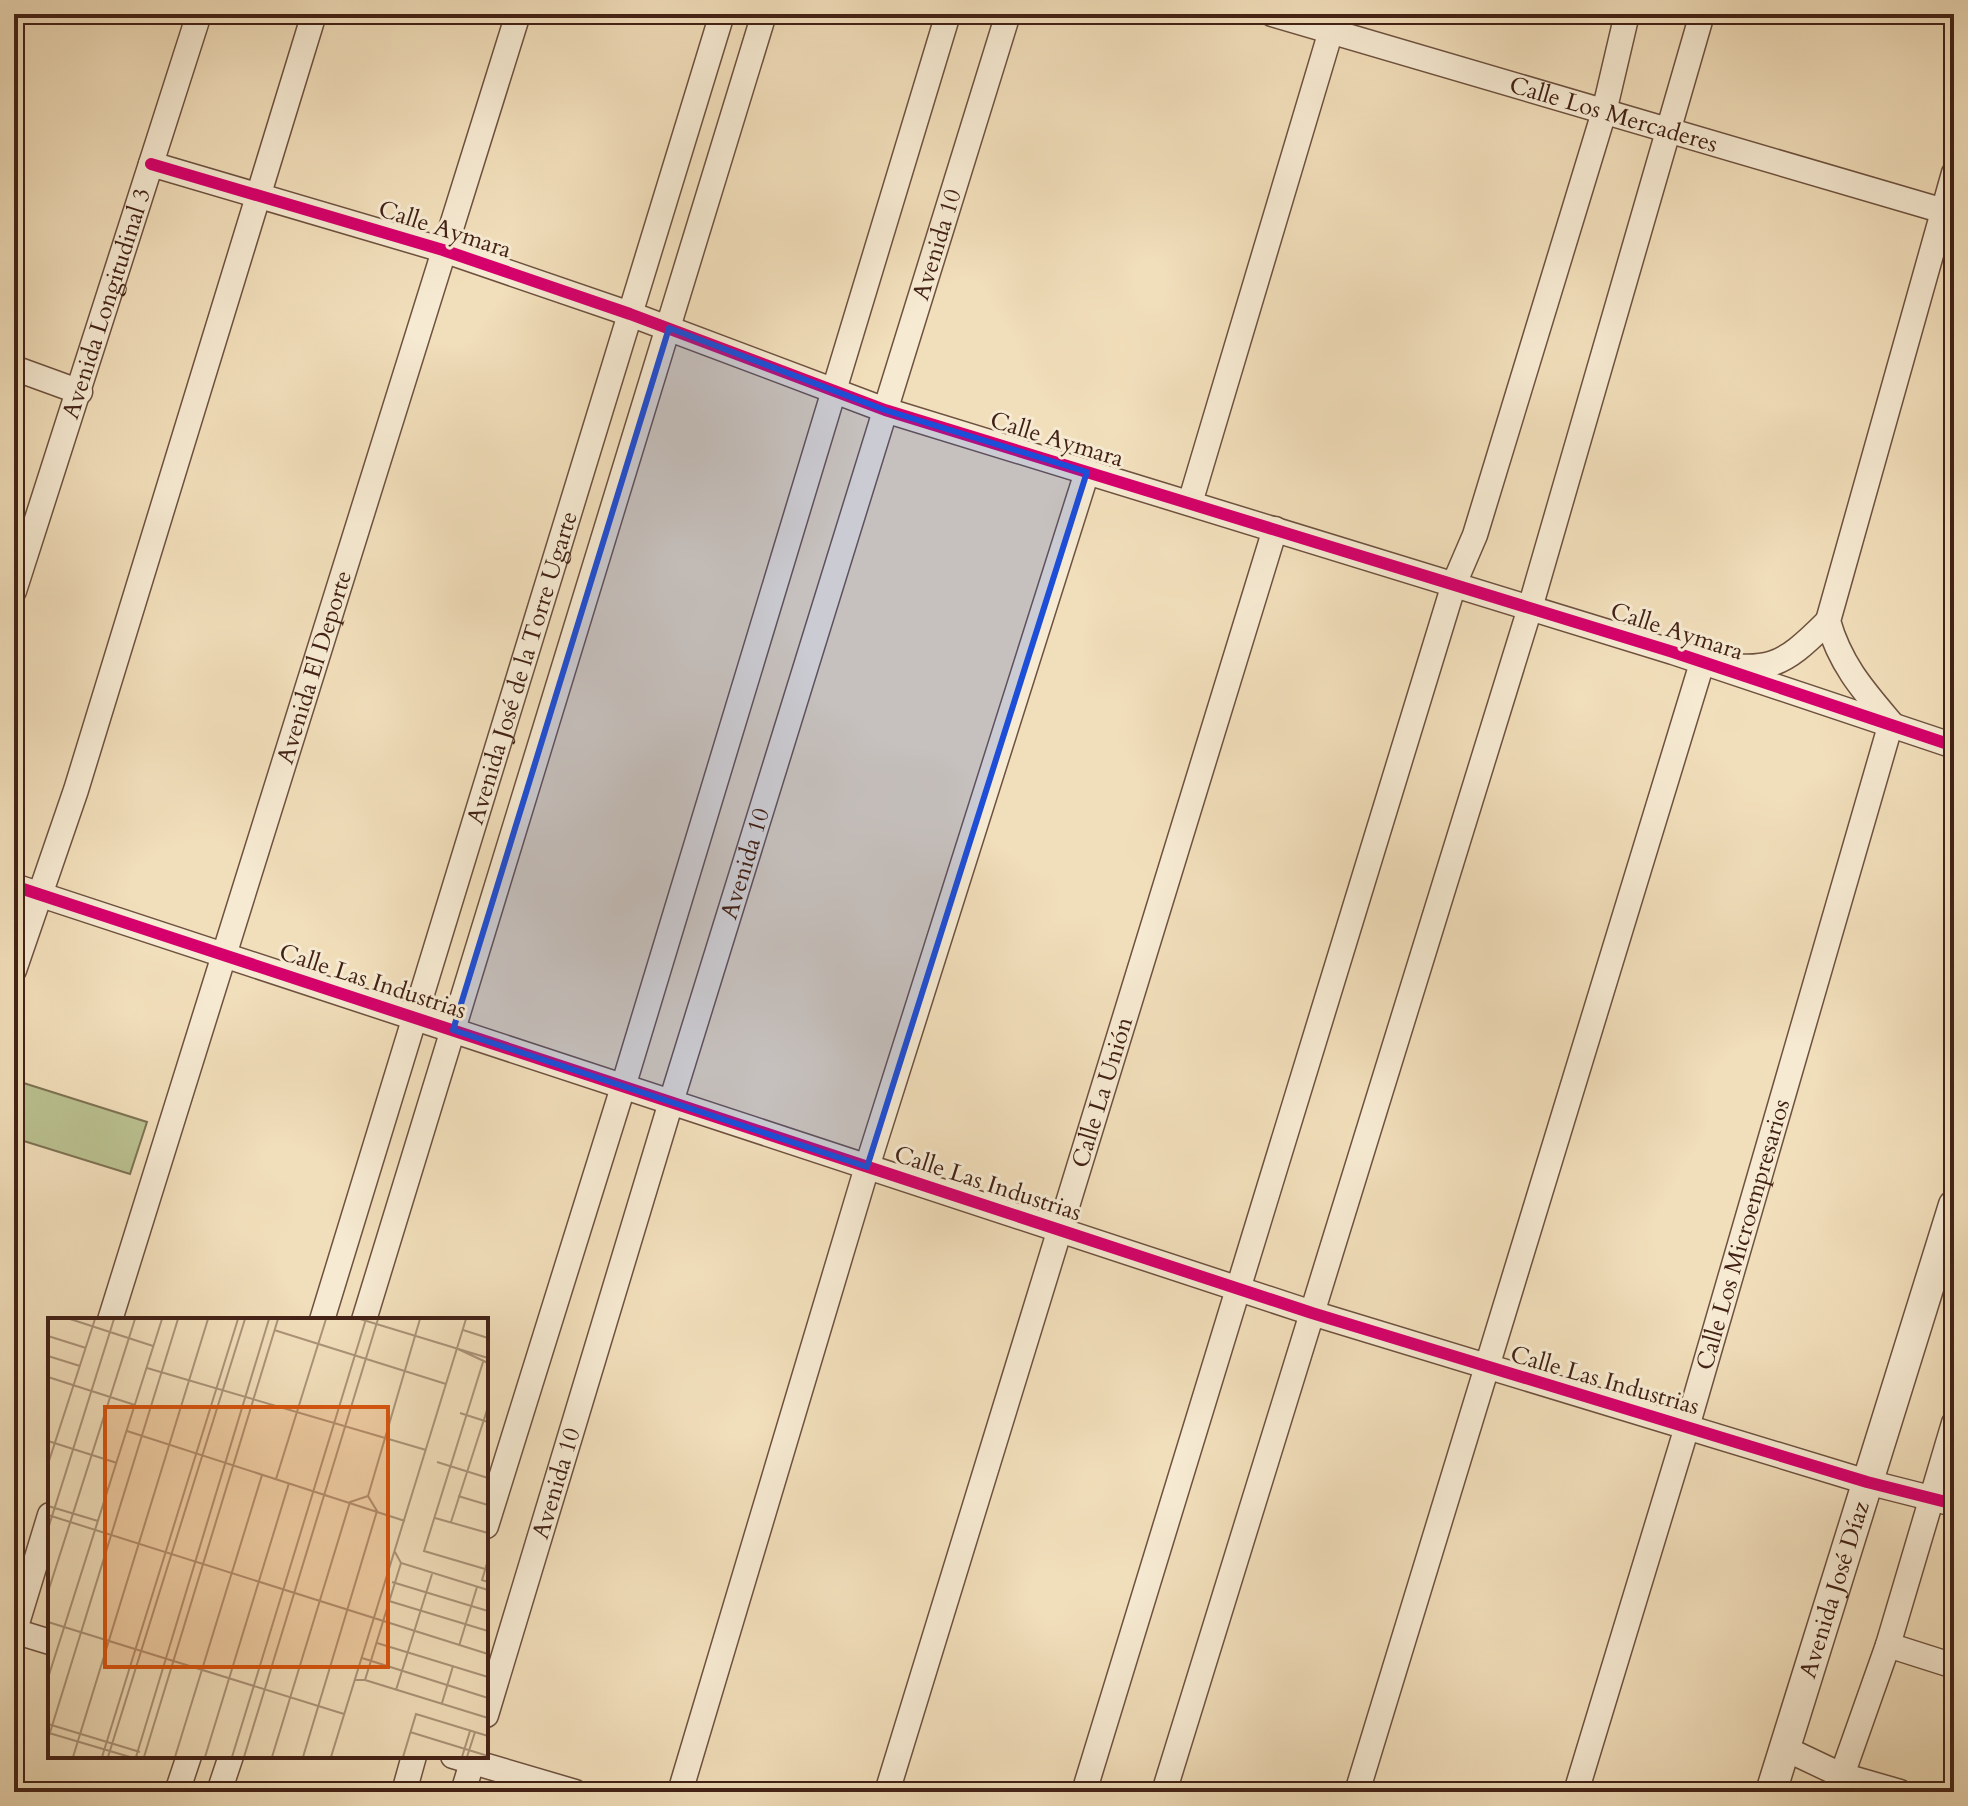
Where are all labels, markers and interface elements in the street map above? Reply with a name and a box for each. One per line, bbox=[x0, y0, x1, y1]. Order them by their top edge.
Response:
street label: Calle Los Mercaderes bbox=[1506, 69, 1721, 161]
street label: Avenida Longitudinal 3 bbox=[54, 184, 159, 423]
street label: Avenida 10 bbox=[904, 185, 970, 304]
street label: Calle Aymara bbox=[374, 192, 516, 267]
street label: Calle Aymara bbox=[986, 404, 1128, 476]
street label: Avenida José de la Torre Ugarte bbox=[459, 507, 586, 829]
street label: Avenida El Deporte bbox=[269, 566, 360, 768]
street label: Calle Aymara bbox=[1606, 594, 1748, 669]
street label: Avenida 10 bbox=[713, 804, 778, 923]
street label: Calle Las Industrias bbox=[275, 936, 471, 1027]
street label: Calle La Unión bbox=[1064, 1013, 1141, 1172]
street label: Calle Los Microempresarios bbox=[1688, 1095, 1798, 1374]
street label: Calle Las Industrias bbox=[890, 1138, 1086, 1229]
inset map bbox=[48, 1318, 488, 1758]
street label: Calle Las Industrias bbox=[1507, 1338, 1703, 1423]
street label: Avenida 10 bbox=[524, 1424, 589, 1543]
street label: Avenida José Díaz bbox=[1791, 1497, 1878, 1682]

